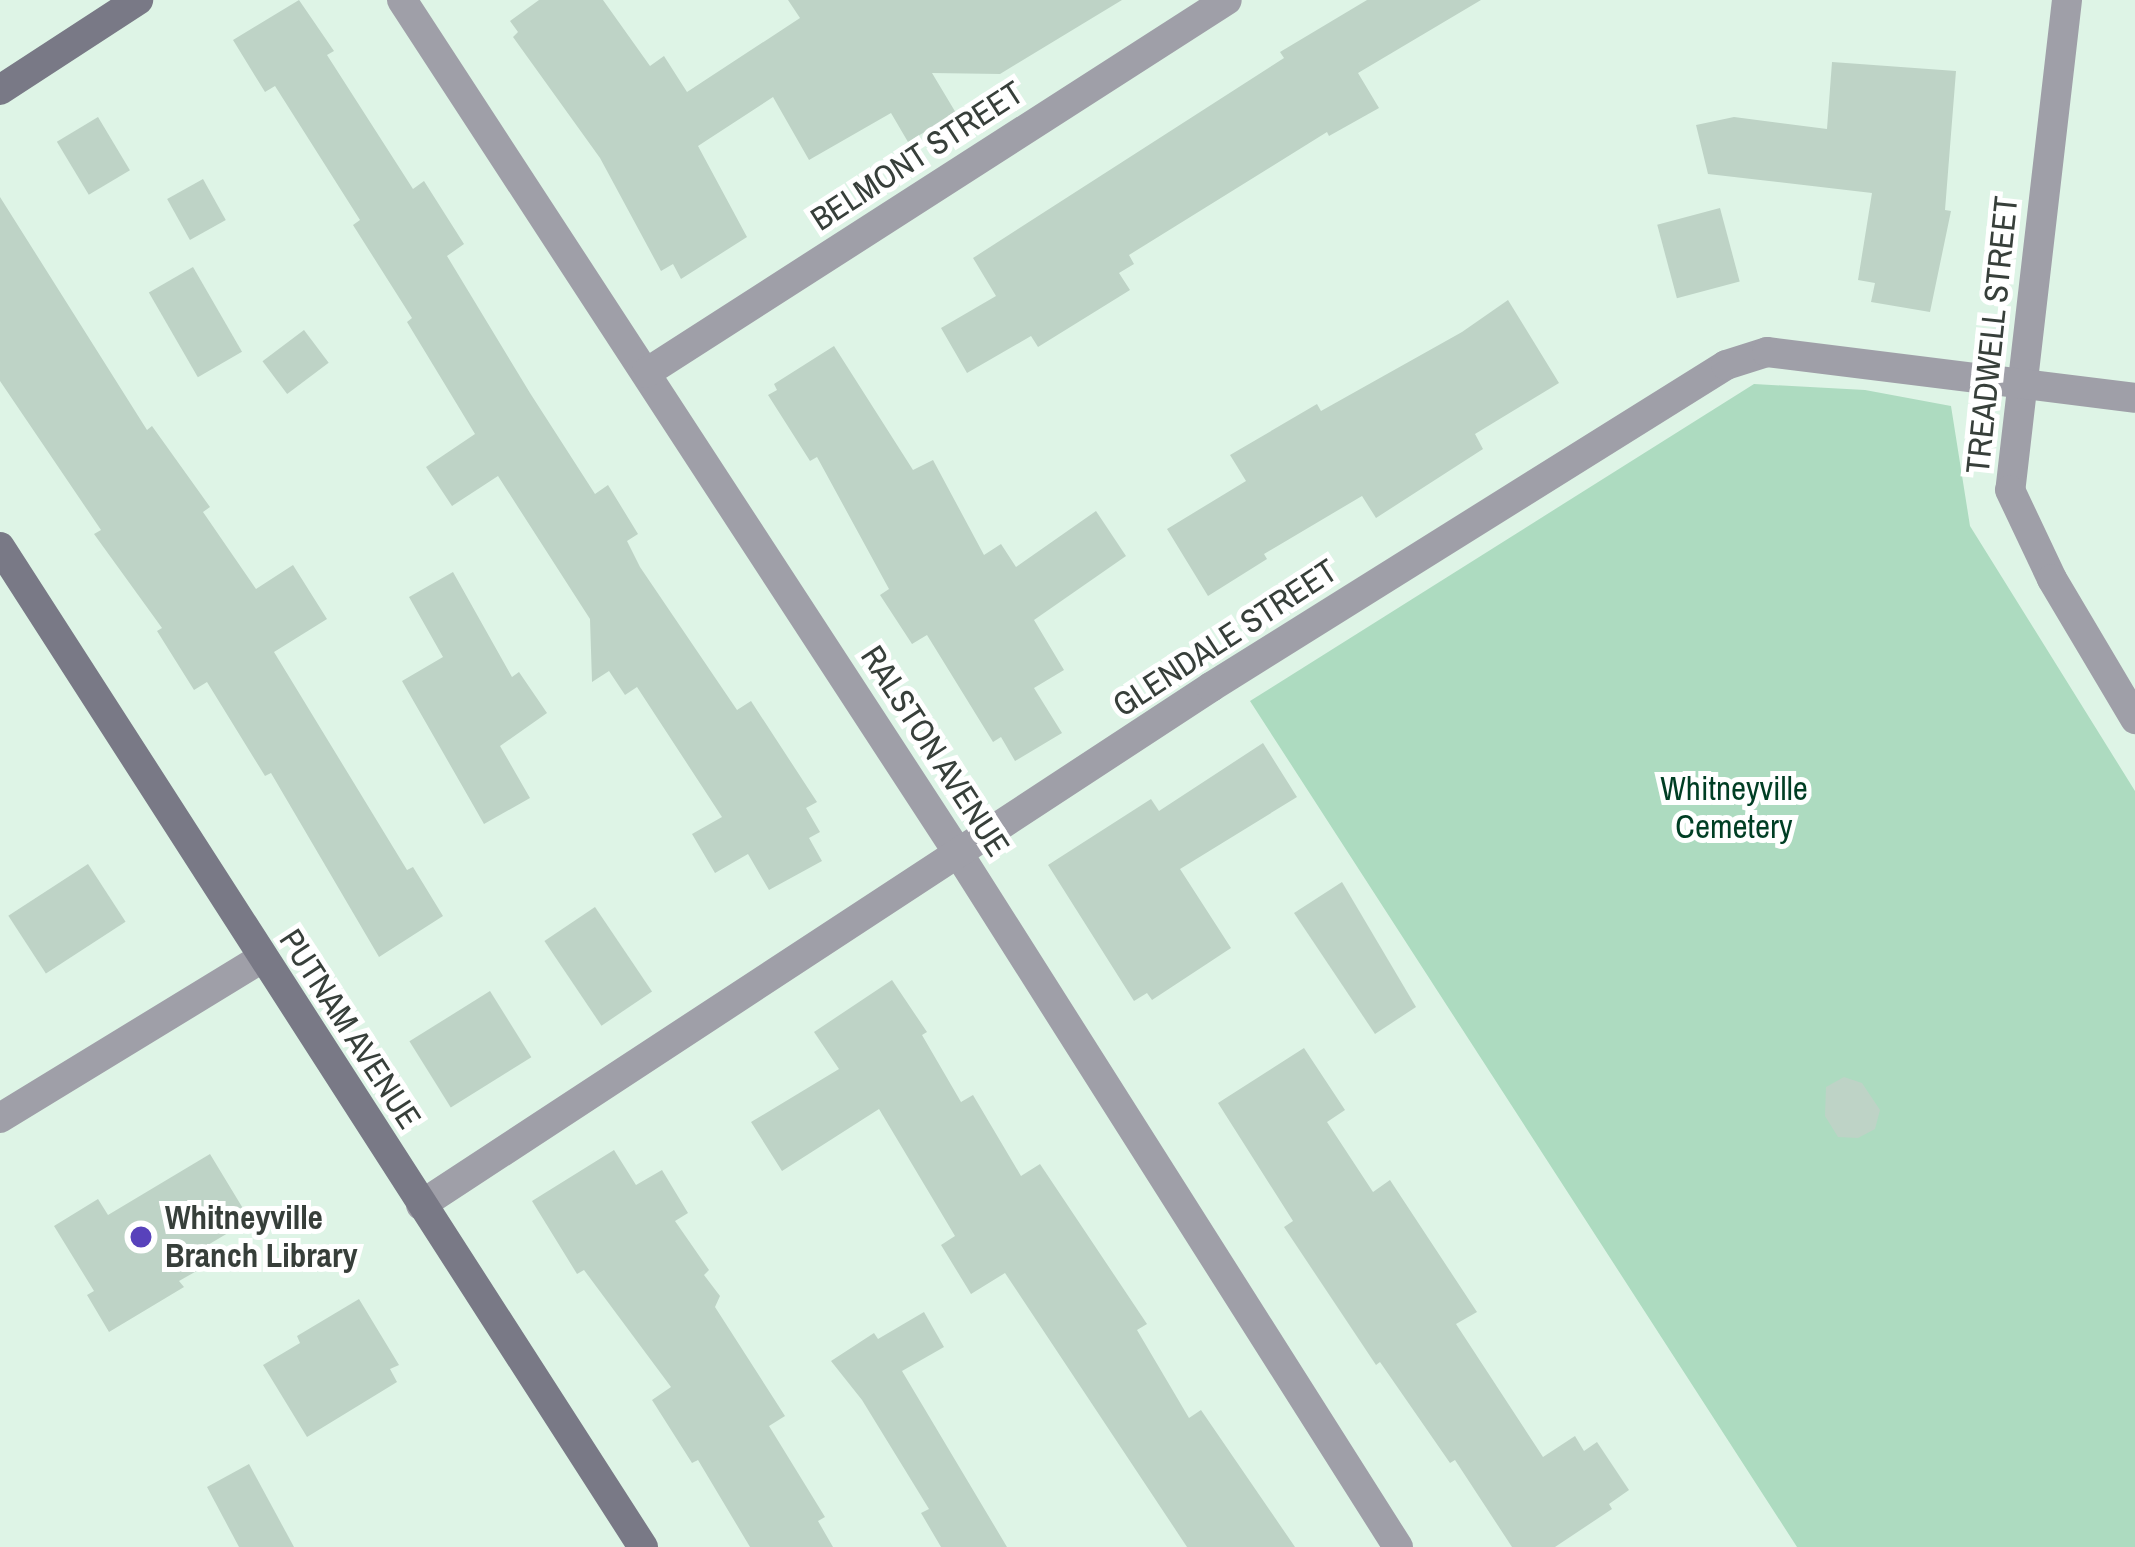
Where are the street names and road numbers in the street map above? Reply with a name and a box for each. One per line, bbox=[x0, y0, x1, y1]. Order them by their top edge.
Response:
street label: BELMONT STREET bbox=[803, 73, 1031, 239]
street label: TREADWELL STREET bbox=[1958, 194, 2026, 476]
street label: GLENDALE STREET bbox=[1106, 551, 1344, 725]
street label: RALSTON AVENUE bbox=[852, 638, 1018, 864]
street label: PUTNAM AVENUE bbox=[270, 921, 430, 1137]

